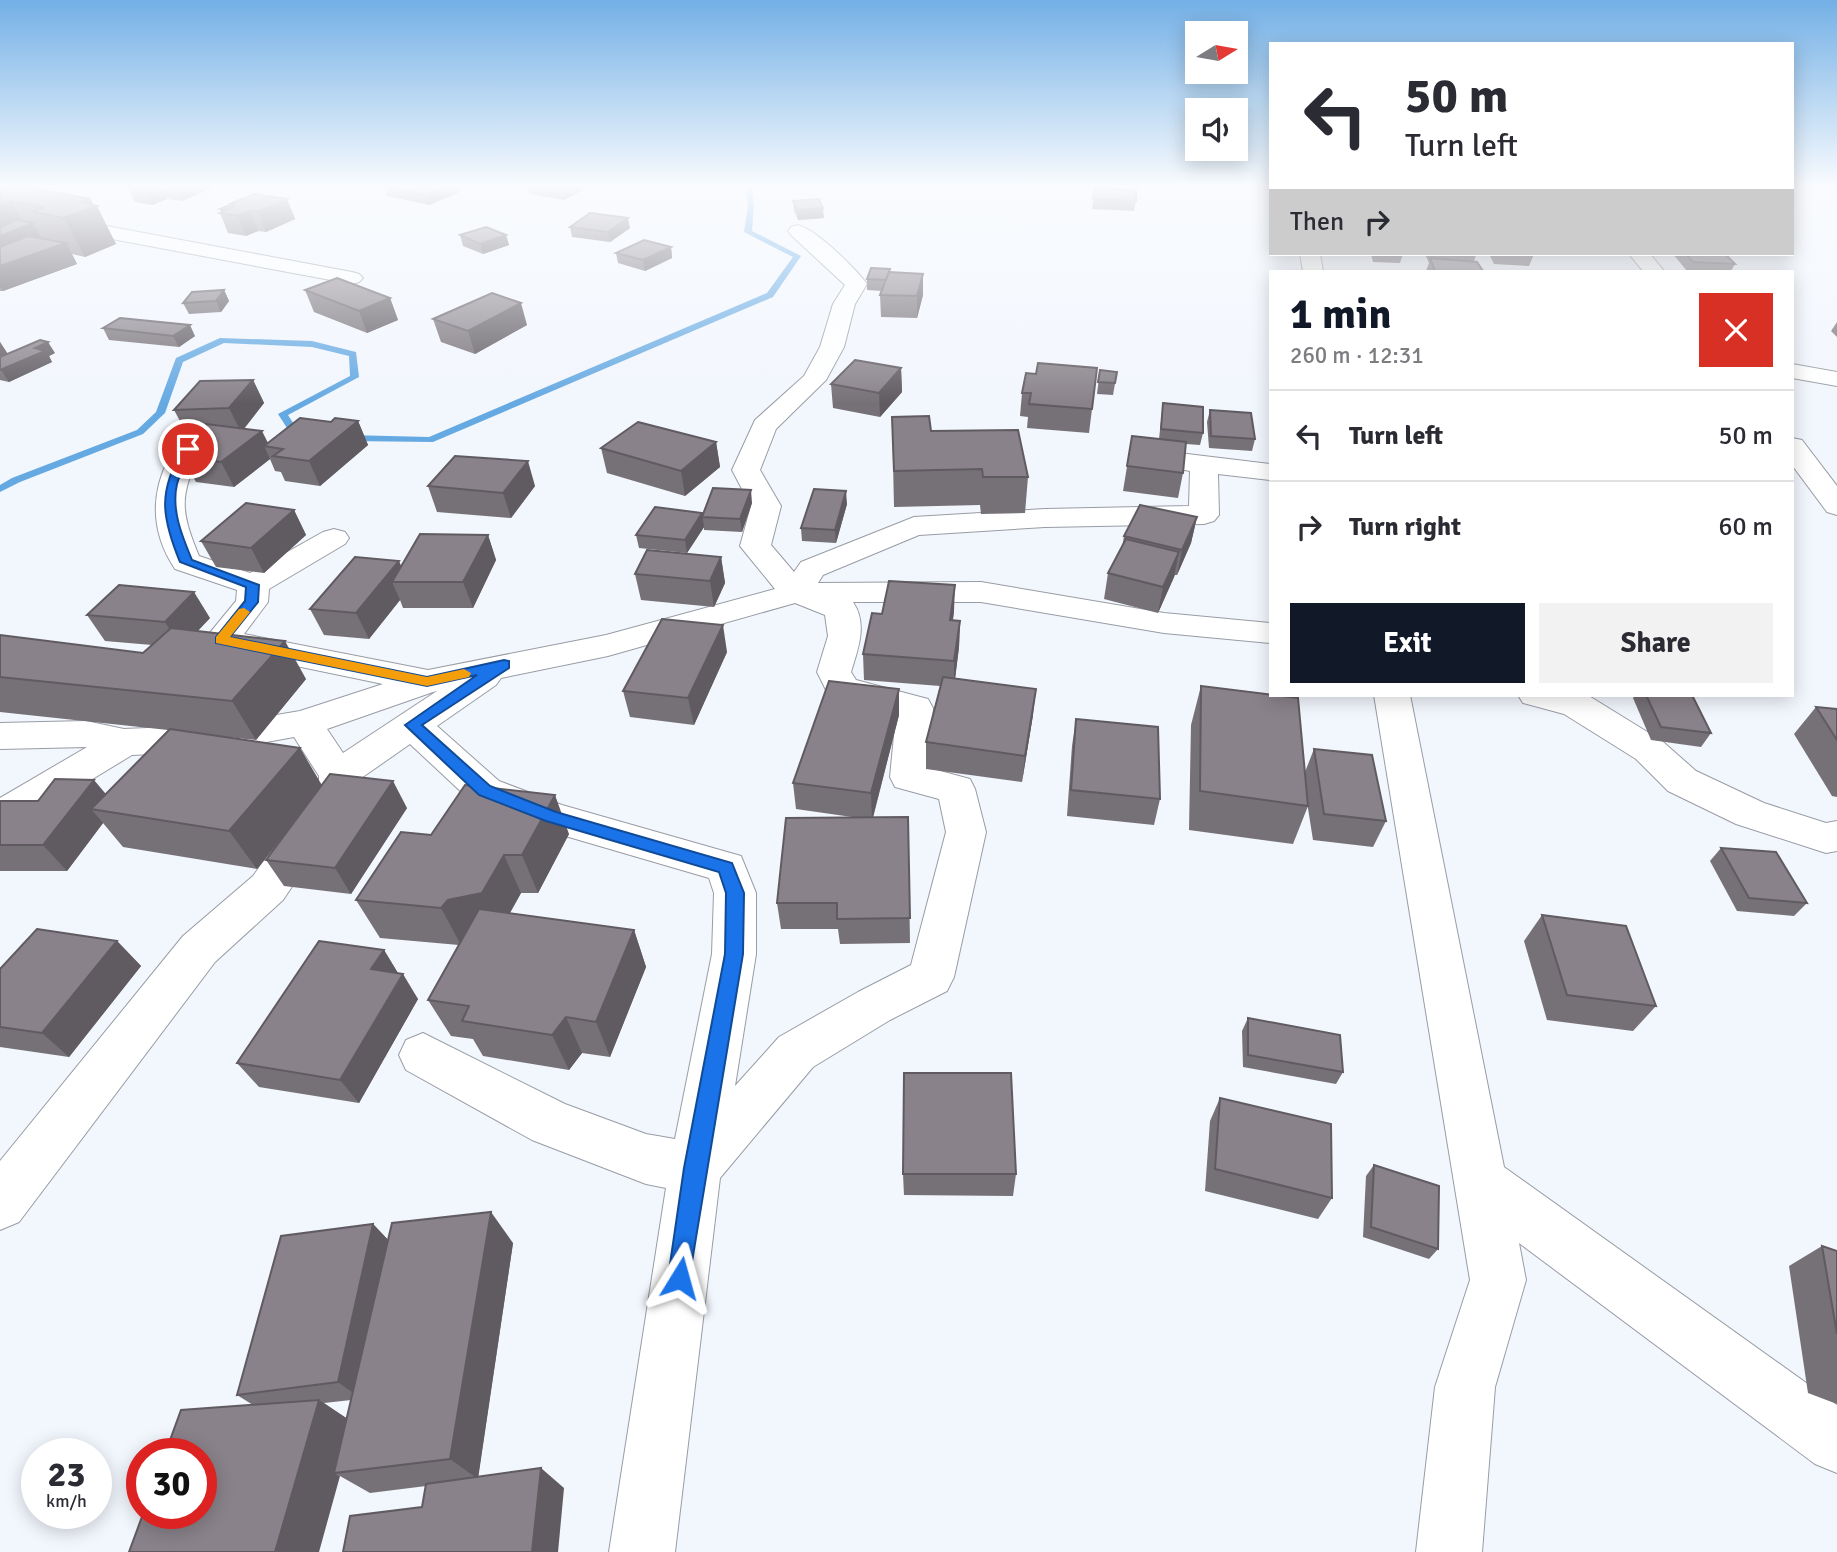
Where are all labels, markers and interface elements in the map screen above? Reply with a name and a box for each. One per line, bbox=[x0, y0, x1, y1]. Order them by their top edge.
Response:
north arrow bbox=[1185, 21, 1248, 84]
map controls bbox=[1185, 21, 1248, 161]
text: 50 m bbox=[1405, 66, 1508, 126]
icon: left bbox=[1290, 70, 1381, 161]
button: sound bbox=[1185, 98, 1248, 161]
text: Turn left bbox=[1405, 126, 1518, 165]
icon: right bbox=[1358, 203, 1396, 241]
text: Then bbox=[1290, 206, 1344, 238]
text: 1 min bbox=[1290, 289, 1391, 340]
button: close bbox=[1699, 293, 1773, 367]
text: 260 m · 12:31 bbox=[1290, 341, 1424, 370]
icon: left bbox=[1290, 417, 1328, 455]
pin bbox=[158, 419, 218, 479]
text: Turn left bbox=[1349, 420, 1443, 452]
text: 50 m bbox=[1718, 420, 1773, 452]
icon: arrive bbox=[169, 430, 207, 468]
icon: right bbox=[1290, 508, 1328, 546]
text: Turn right bbox=[1349, 511, 1461, 543]
text: 60 m bbox=[1718, 511, 1773, 543]
button: Exit bbox=[1290, 603, 1525, 683]
button: Share bbox=[1539, 603, 1773, 683]
position arrow bbox=[643, 1241, 717, 1315]
speed limit sign: 30 bbox=[126, 1438, 217, 1529]
text: 23 bbox=[48, 1453, 85, 1496]
text: km/h bbox=[46, 1490, 87, 1512]

